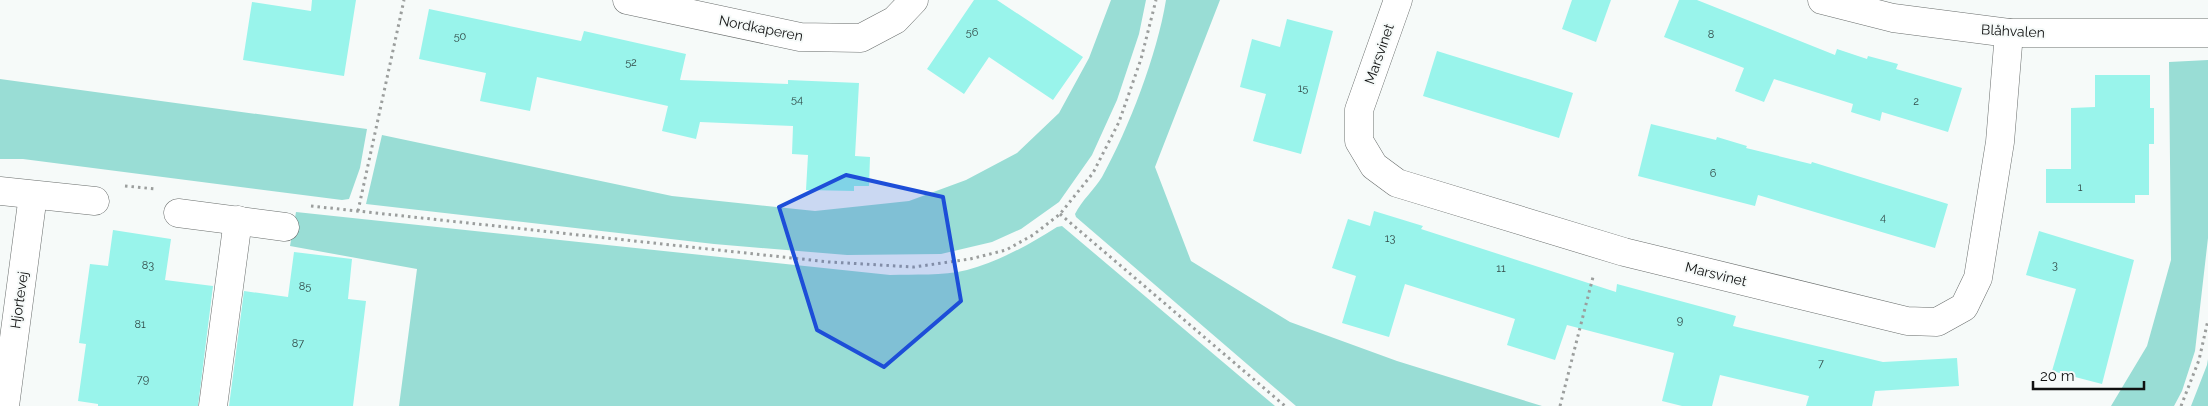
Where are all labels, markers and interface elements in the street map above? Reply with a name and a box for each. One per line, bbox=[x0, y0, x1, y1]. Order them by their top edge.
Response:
street label: Nordkaperen bbox=[718, 12, 804, 44]
street label: Marsvinet bbox=[1361, 21, 1397, 86]
street label: Blåhvalen bbox=[1981, 21, 2045, 41]
house number: 56 bbox=[966, 26, 979, 39]
house number: 8 bbox=[1708, 28, 1714, 41]
house number: 50 bbox=[454, 30, 467, 43]
house number: 52 bbox=[625, 56, 637, 69]
house number: 15 bbox=[1298, 82, 1308, 95]
house number: 54 bbox=[791, 93, 803, 106]
house number: 2 bbox=[1913, 95, 1919, 108]
house number: 6 bbox=[1710, 167, 1717, 180]
house number: 1 bbox=[2078, 181, 2083, 194]
house number: 4 bbox=[1880, 211, 1886, 224]
house number: 13 bbox=[1385, 232, 1395, 245]
house number: 83 bbox=[142, 259, 154, 272]
street label: Marsvinet bbox=[1684, 259, 1749, 289]
house number: 3 bbox=[2052, 259, 2058, 272]
house number: 11 bbox=[1496, 262, 1506, 275]
street label: Hjortevej bbox=[7, 270, 31, 330]
house number: 85 bbox=[299, 280, 311, 293]
house number: 9 bbox=[1677, 314, 1683, 327]
house number: 81 bbox=[134, 318, 146, 331]
house number: 87 bbox=[292, 337, 304, 350]
house number: 7 bbox=[1818, 357, 1824, 370]
scale bar bbox=[2033, 358, 2144, 390]
text: 20 m bbox=[2040, 367, 2075, 385]
house number: 79 bbox=[137, 373, 149, 386]

